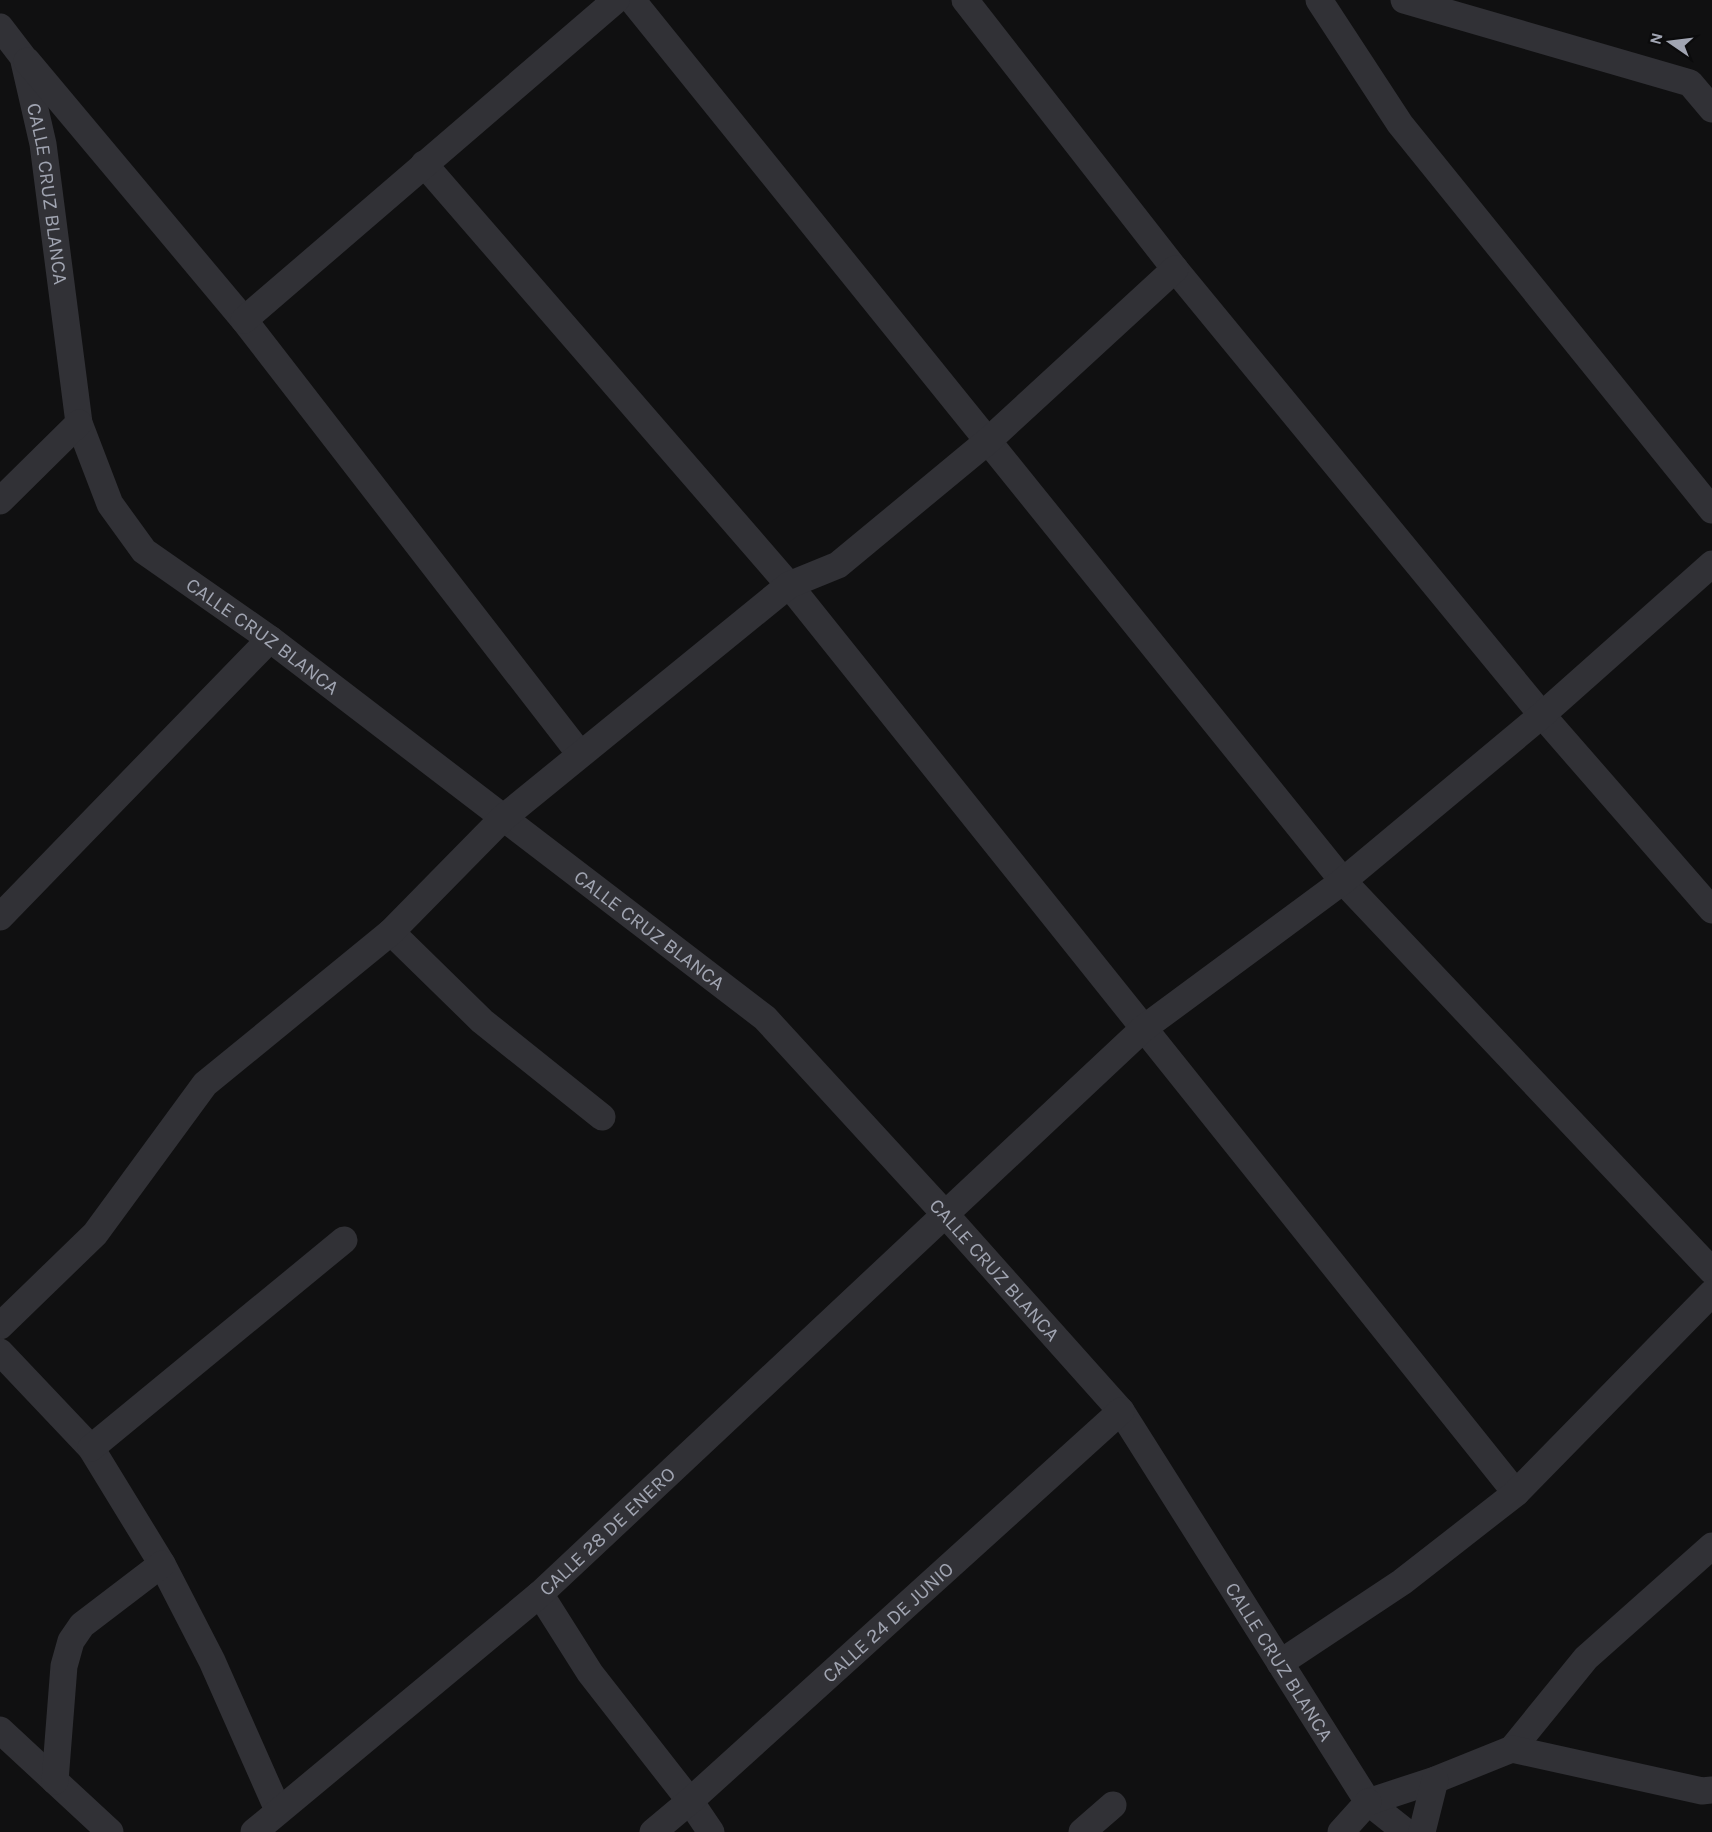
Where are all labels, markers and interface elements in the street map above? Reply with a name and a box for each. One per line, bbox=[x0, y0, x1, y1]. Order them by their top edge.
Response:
north arrow bbox=[1640, 12, 1700, 72]
text: N bbox=[1645, 31, 1667, 46]
street label: CALLE CRUZ BLANCA bbox=[22, 101, 72, 286]
street label: CALLE CRUZ BLANCA bbox=[182, 573, 343, 700]
street label: CALLE CRUZ BLANCA bbox=[570, 865, 729, 995]
street label: CALLE CRUZ BLANCA bbox=[925, 1194, 1064, 1346]
street label: CALLE 28 DE ENERO bbox=[535, 1462, 680, 1601]
street label: CALLE 24 DE JUNIO bbox=[818, 1557, 958, 1687]
street label: CALLE CRUZ BLANCA bbox=[1220, 1578, 1338, 1746]

